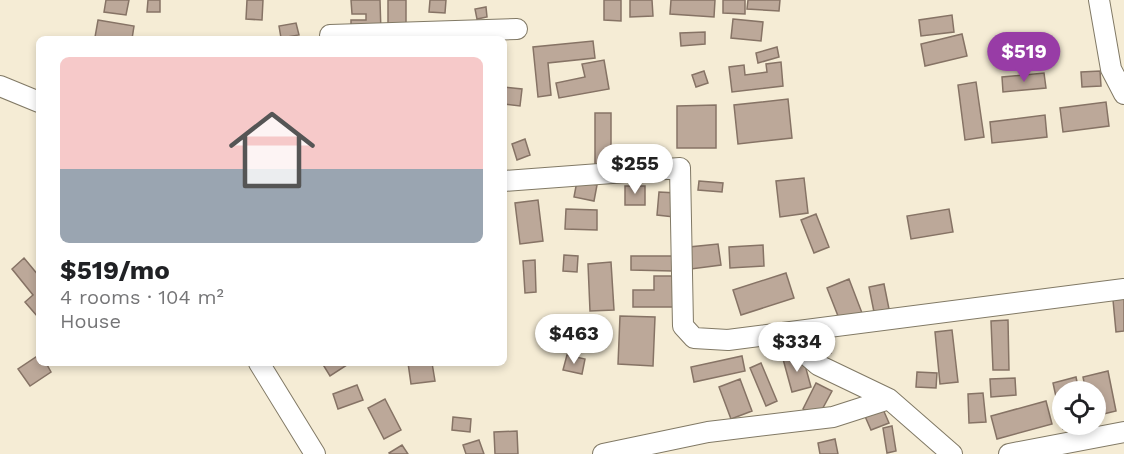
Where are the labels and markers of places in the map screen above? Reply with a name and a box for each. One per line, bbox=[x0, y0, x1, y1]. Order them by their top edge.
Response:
pin: $519 bbox=[988, 32, 1060, 83]
pin: $255 bbox=[599, 144, 671, 195]
pin: $463 bbox=[538, 314, 610, 365]
pin: $334 bbox=[761, 322, 833, 373]

